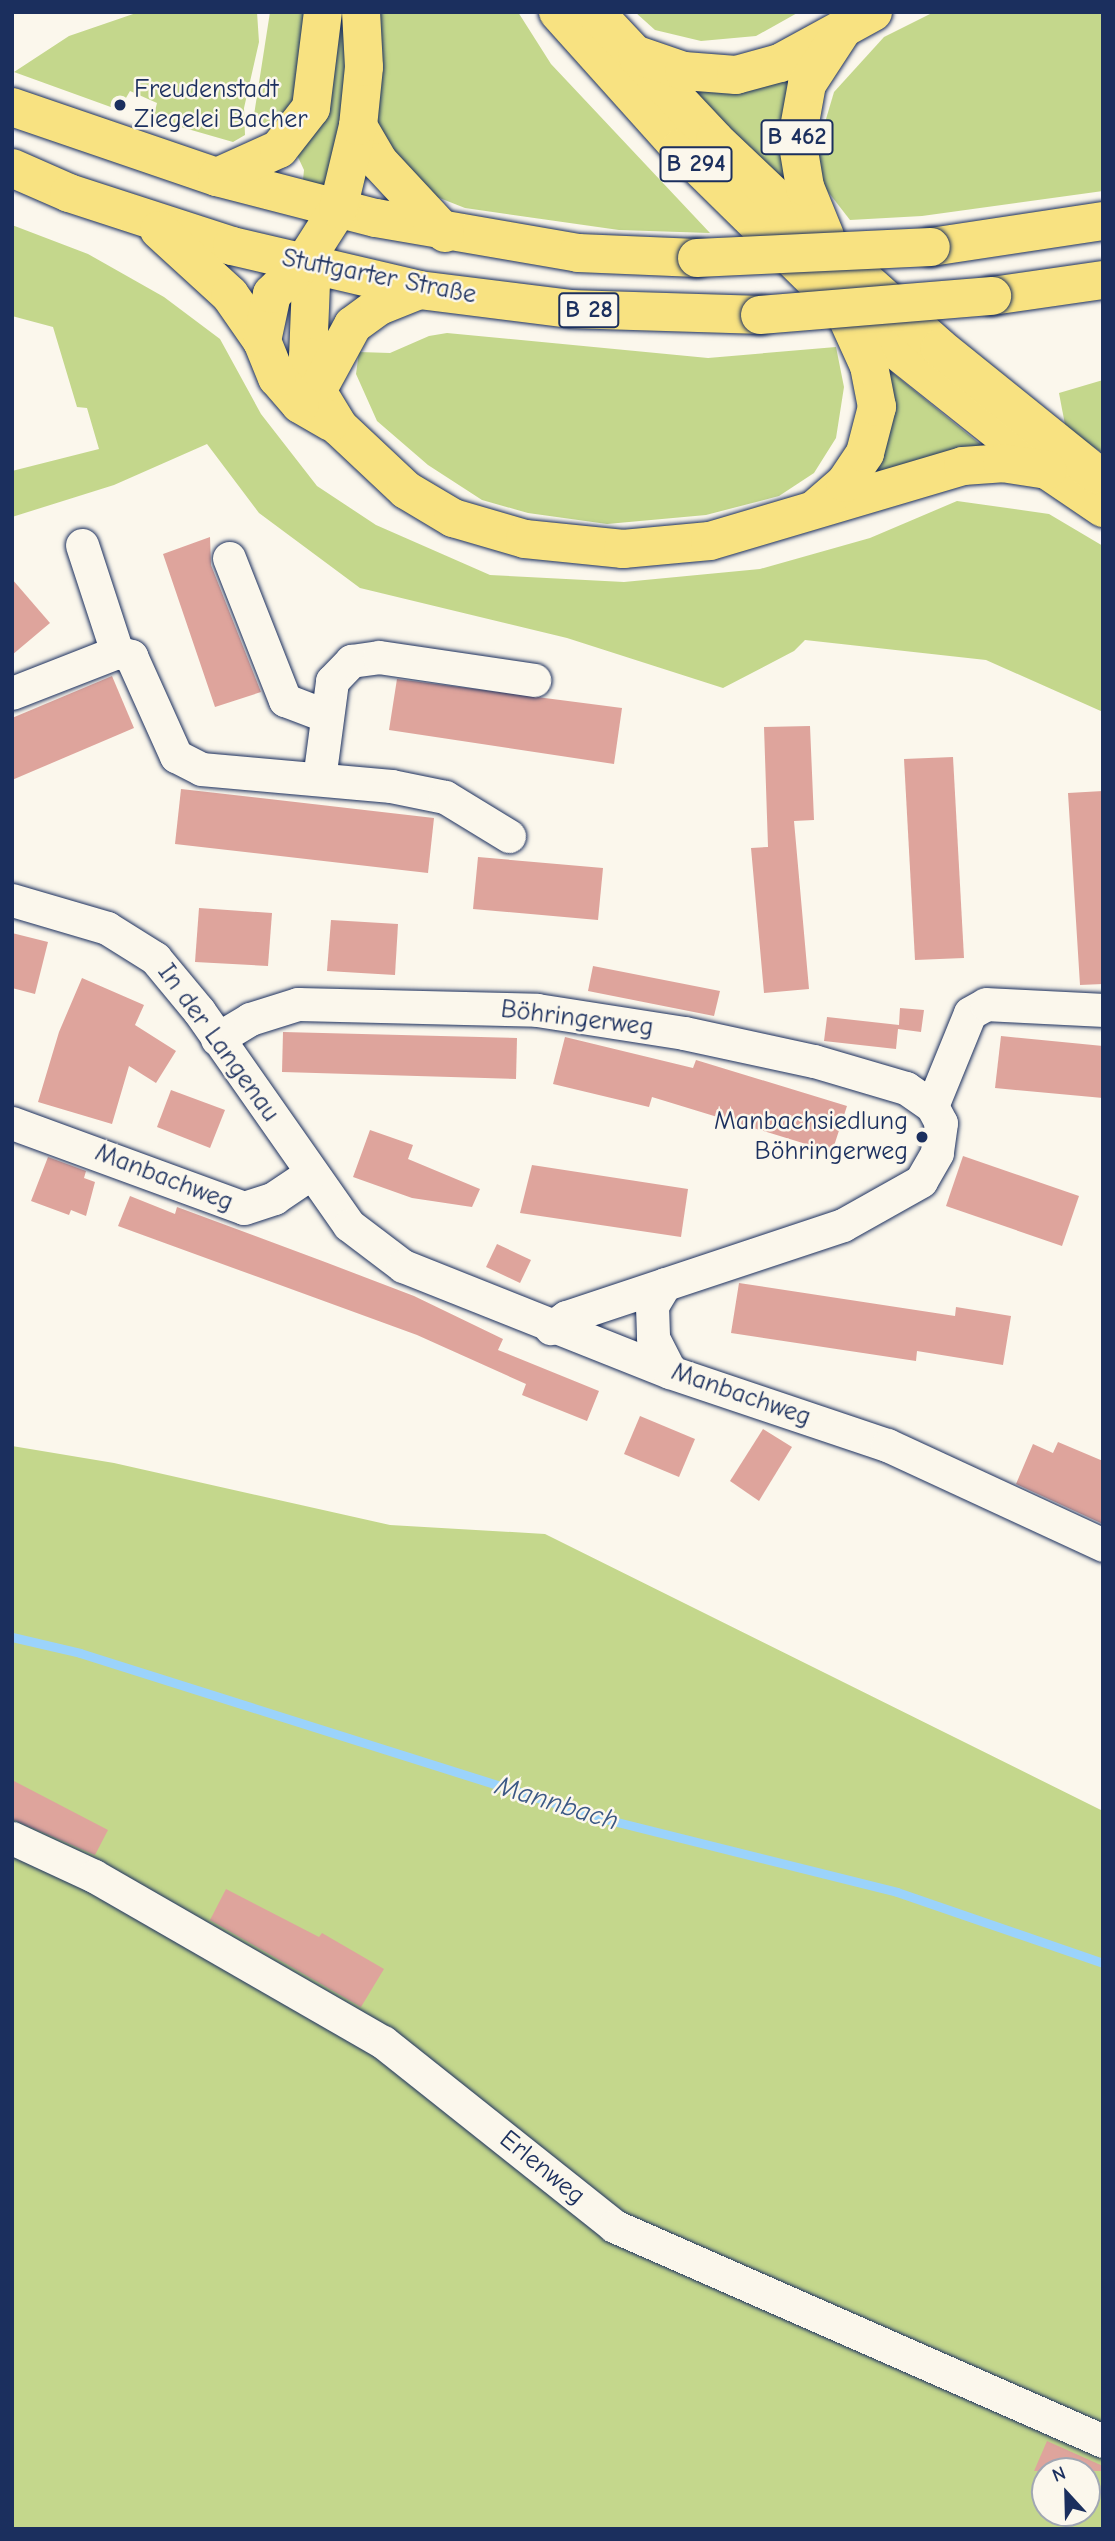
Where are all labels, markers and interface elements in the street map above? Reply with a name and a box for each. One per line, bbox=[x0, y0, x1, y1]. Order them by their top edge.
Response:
place label: Freudenstadt Ziegelei Bacher bbox=[134, 74, 308, 136]
marker: Freudenstadt Ziegelei Bacher bbox=[112, 97, 128, 113]
road number: B 462 bbox=[760, 117, 834, 158]
road number: B 294 bbox=[659, 144, 733, 184]
street label: Stuttgarter Straße bbox=[279, 243, 479, 311]
road number: B 28 bbox=[558, 290, 620, 330]
street label: In der Langenau bbox=[150, 958, 286, 1128]
street label: Böhringerweg bbox=[499, 994, 655, 1044]
place label: Manbachsiedlung Böhringerweg bbox=[714, 1106, 908, 1168]
marker: Manbachsiedlung Böhringerweg bbox=[914, 1129, 930, 1145]
street label: Manbachweg bbox=[91, 1137, 237, 1219]
street label: Manbachweg bbox=[667, 1357, 815, 1433]
water label: Mannbach bbox=[491, 1768, 623, 1838]
street label: Erlenweg bbox=[493, 2124, 591, 2212]
north arrow bbox=[1031, 2457, 1101, 2527]
text: N bbox=[1049, 2462, 1069, 2487]

